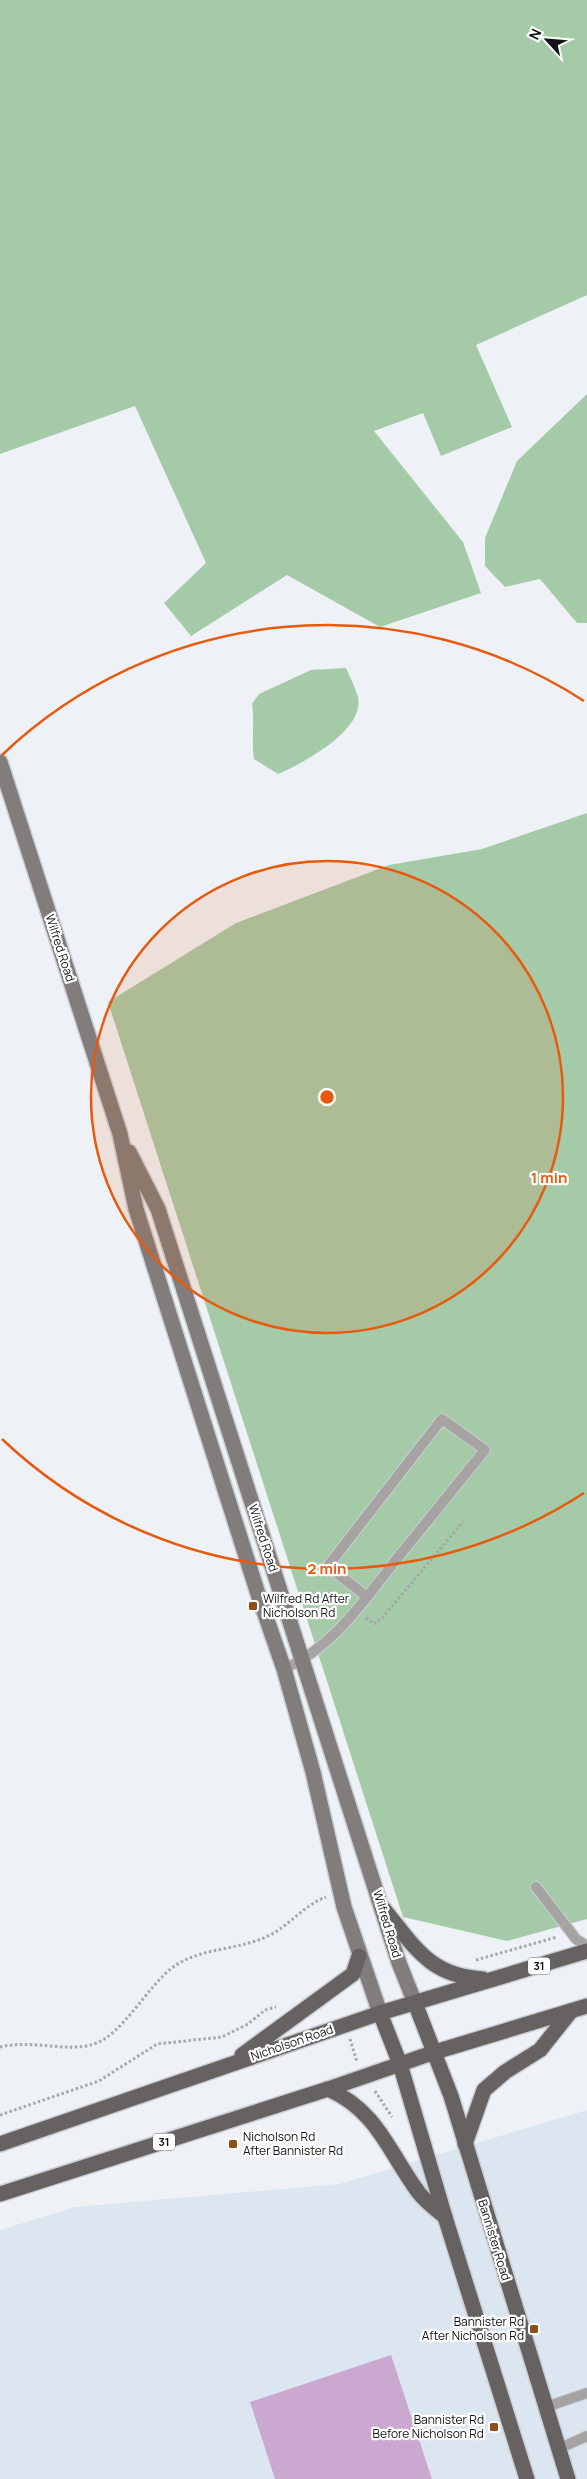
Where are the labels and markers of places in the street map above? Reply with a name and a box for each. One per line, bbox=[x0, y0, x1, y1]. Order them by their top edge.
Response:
centre of rings bbox=[318, 1088, 336, 1106]
place label: Wilfred Rd After Nicholson Rd bbox=[263, 1590, 350, 1621]
marker: Wilfred Rd After Nicholson Rd bbox=[247, 1600, 259, 1612]
place label: Nicholson Rd After Bannister Rd bbox=[243, 2128, 343, 2159]
marker: Nicholson Rd After Bannister Rd bbox=[227, 2138, 239, 2150]
place label: Bannister Rd After Nicholson Rd bbox=[422, 2313, 524, 2344]
marker: Bannister Rd After Nicholson Rd bbox=[528, 2323, 540, 2335]
place label: Bannister Rd Before Nicholson Rd bbox=[373, 2411, 484, 2442]
marker: Bannister Rd Before Nicholson Rd bbox=[488, 2421, 500, 2433]

